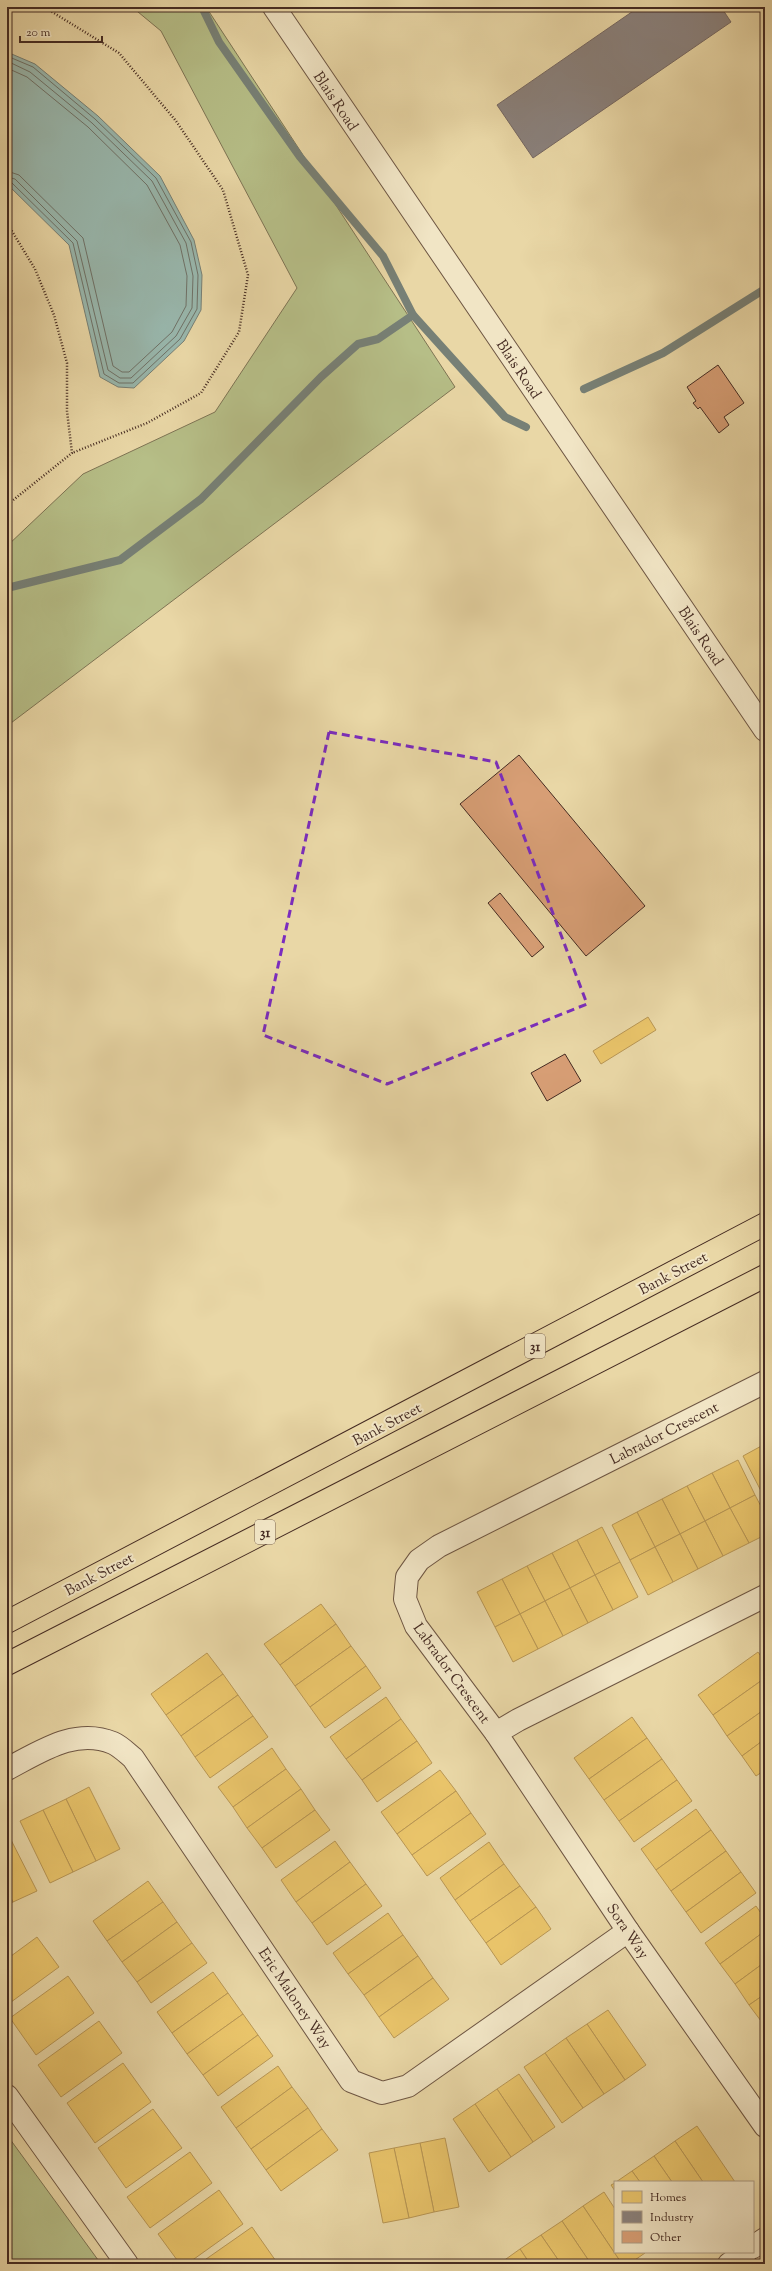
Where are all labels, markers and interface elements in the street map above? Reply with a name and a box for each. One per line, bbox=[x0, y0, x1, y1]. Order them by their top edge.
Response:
scale bar bbox=[20, 18, 102, 44]
text: 20 m bbox=[26, 24, 51, 42]
street label: Blais Road bbox=[307, 68, 363, 136]
street label: Blais Road bbox=[490, 336, 546, 404]
street label: Blais Road bbox=[672, 603, 728, 671]
street label: Bank Street bbox=[636, 1247, 712, 1301]
road number: 31 bbox=[525, 1334, 545, 1358]
street label: Bank Street bbox=[350, 1398, 426, 1452]
street label: Labrador Crescent bbox=[607, 1398, 723, 1471]
road number: 31 bbox=[255, 1520, 275, 1544]
street label: Bank Street bbox=[62, 1548, 138, 1602]
street label: Labrador Crescent bbox=[407, 1619, 494, 1728]
street label: Sora Way bbox=[600, 1900, 653, 1964]
street label: Eric Maloney Way bbox=[252, 1944, 336, 2054]
legend bbox=[614, 2181, 754, 2253]
text: Homes bbox=[650, 2189, 686, 2207]
text: Industry bbox=[650, 2209, 694, 2227]
text: Other bbox=[650, 2229, 682, 2247]

